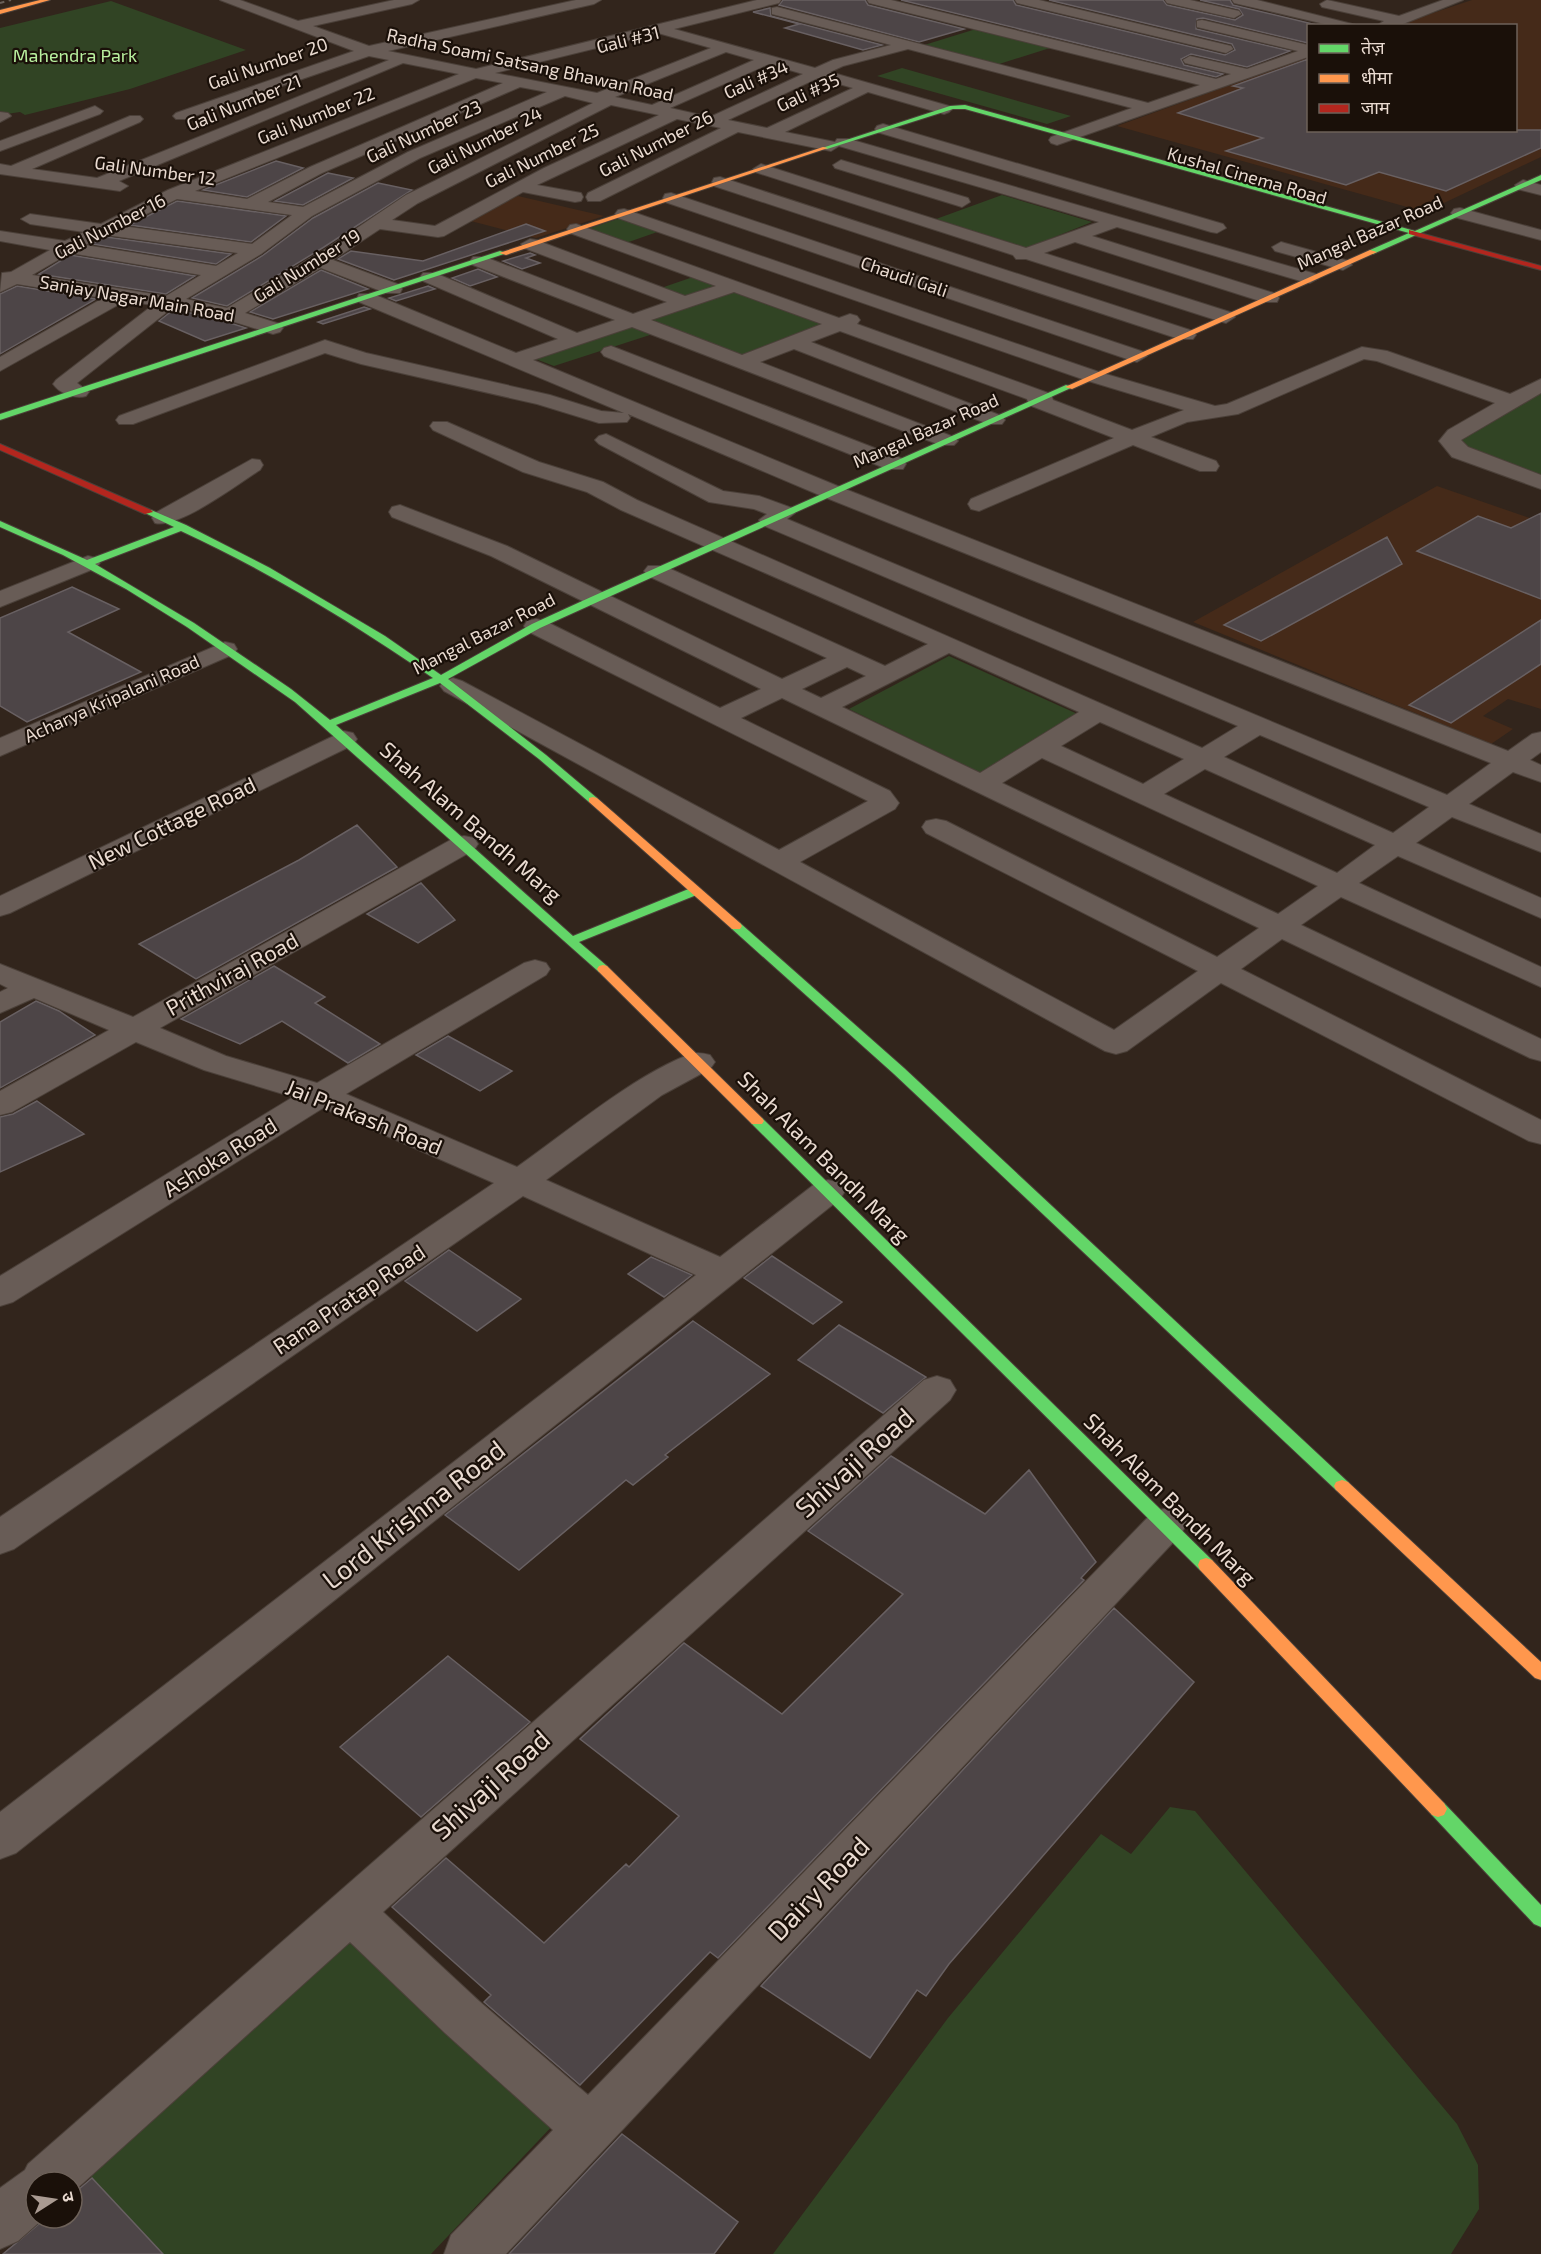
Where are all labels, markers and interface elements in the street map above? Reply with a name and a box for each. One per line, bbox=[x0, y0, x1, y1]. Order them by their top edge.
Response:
street label: Gali #31 bbox=[594, 21, 662, 58]
street label: Radha Soami Satsang Bhawan Road bbox=[385, 23, 676, 105]
legend bbox=[1307, 24, 1517, 132]
street label: Gali Number 20 bbox=[205, 32, 331, 94]
text: तेज़ bbox=[1361, 36, 1385, 58]
park label: Mahendra Park bbox=[13, 44, 137, 66]
street label: Gali #34 bbox=[720, 55, 791, 103]
text: धीमा bbox=[1361, 66, 1392, 88]
street label: Gali #35 bbox=[773, 68, 843, 116]
street label: Gali Number 21 bbox=[183, 69, 304, 135]
street label: Gali Number 22 bbox=[254, 82, 378, 149]
street label: Gali Number 23 bbox=[362, 95, 485, 167]
text: जाम bbox=[1361, 96, 1391, 118]
street label: Gali Number 24 bbox=[424, 102, 546, 178]
street label: Gali Number 26 bbox=[595, 105, 716, 181]
street label: Gali Number 25 bbox=[481, 118, 602, 192]
street label: Kushal Cinema Road bbox=[1165, 142, 1330, 208]
street label: Gali Number 12 bbox=[93, 151, 217, 189]
street label: Gali Number 16 bbox=[50, 189, 169, 264]
street label: Mangal Bazar Road bbox=[1293, 190, 1446, 274]
street label: Gali Number 19 bbox=[249, 224, 364, 307]
street label: Chaudi Gali bbox=[858, 251, 951, 301]
street label: Sanjay Nagar Main Road bbox=[38, 270, 236, 326]
street label: Mangal Bazar Road bbox=[849, 388, 1002, 472]
street label: Mangal Bazar Road bbox=[408, 588, 559, 679]
street label: Acharya Kripalani Road bbox=[21, 650, 202, 747]
street label: Shah Alam Bandh Marg bbox=[376, 735, 568, 907]
street label: New Cottage Road bbox=[83, 770, 260, 874]
street label: Prithviraj Road bbox=[161, 926, 303, 1021]
street label: Shah Alam Bandh Marg bbox=[733, 1065, 916, 1248]
street label: Jai Prakash Road bbox=[282, 1073, 446, 1159]
street label: Ashoka Road bbox=[158, 1111, 281, 1201]
street label: Rana Pratap Road bbox=[267, 1238, 430, 1359]
street label: Shivaji Road bbox=[788, 1400, 920, 1524]
street label: Shah Alam Bandh Marg bbox=[1079, 1407, 1262, 1590]
street label: Lord Krishna Road bbox=[315, 1432, 510, 1595]
street label: Shivaji Road bbox=[424, 1722, 556, 1846]
street label: Dairy Road bbox=[760, 1829, 876, 1947]
north arrow bbox=[24, 2170, 84, 2230]
text: उ bbox=[59, 2190, 80, 2204]

